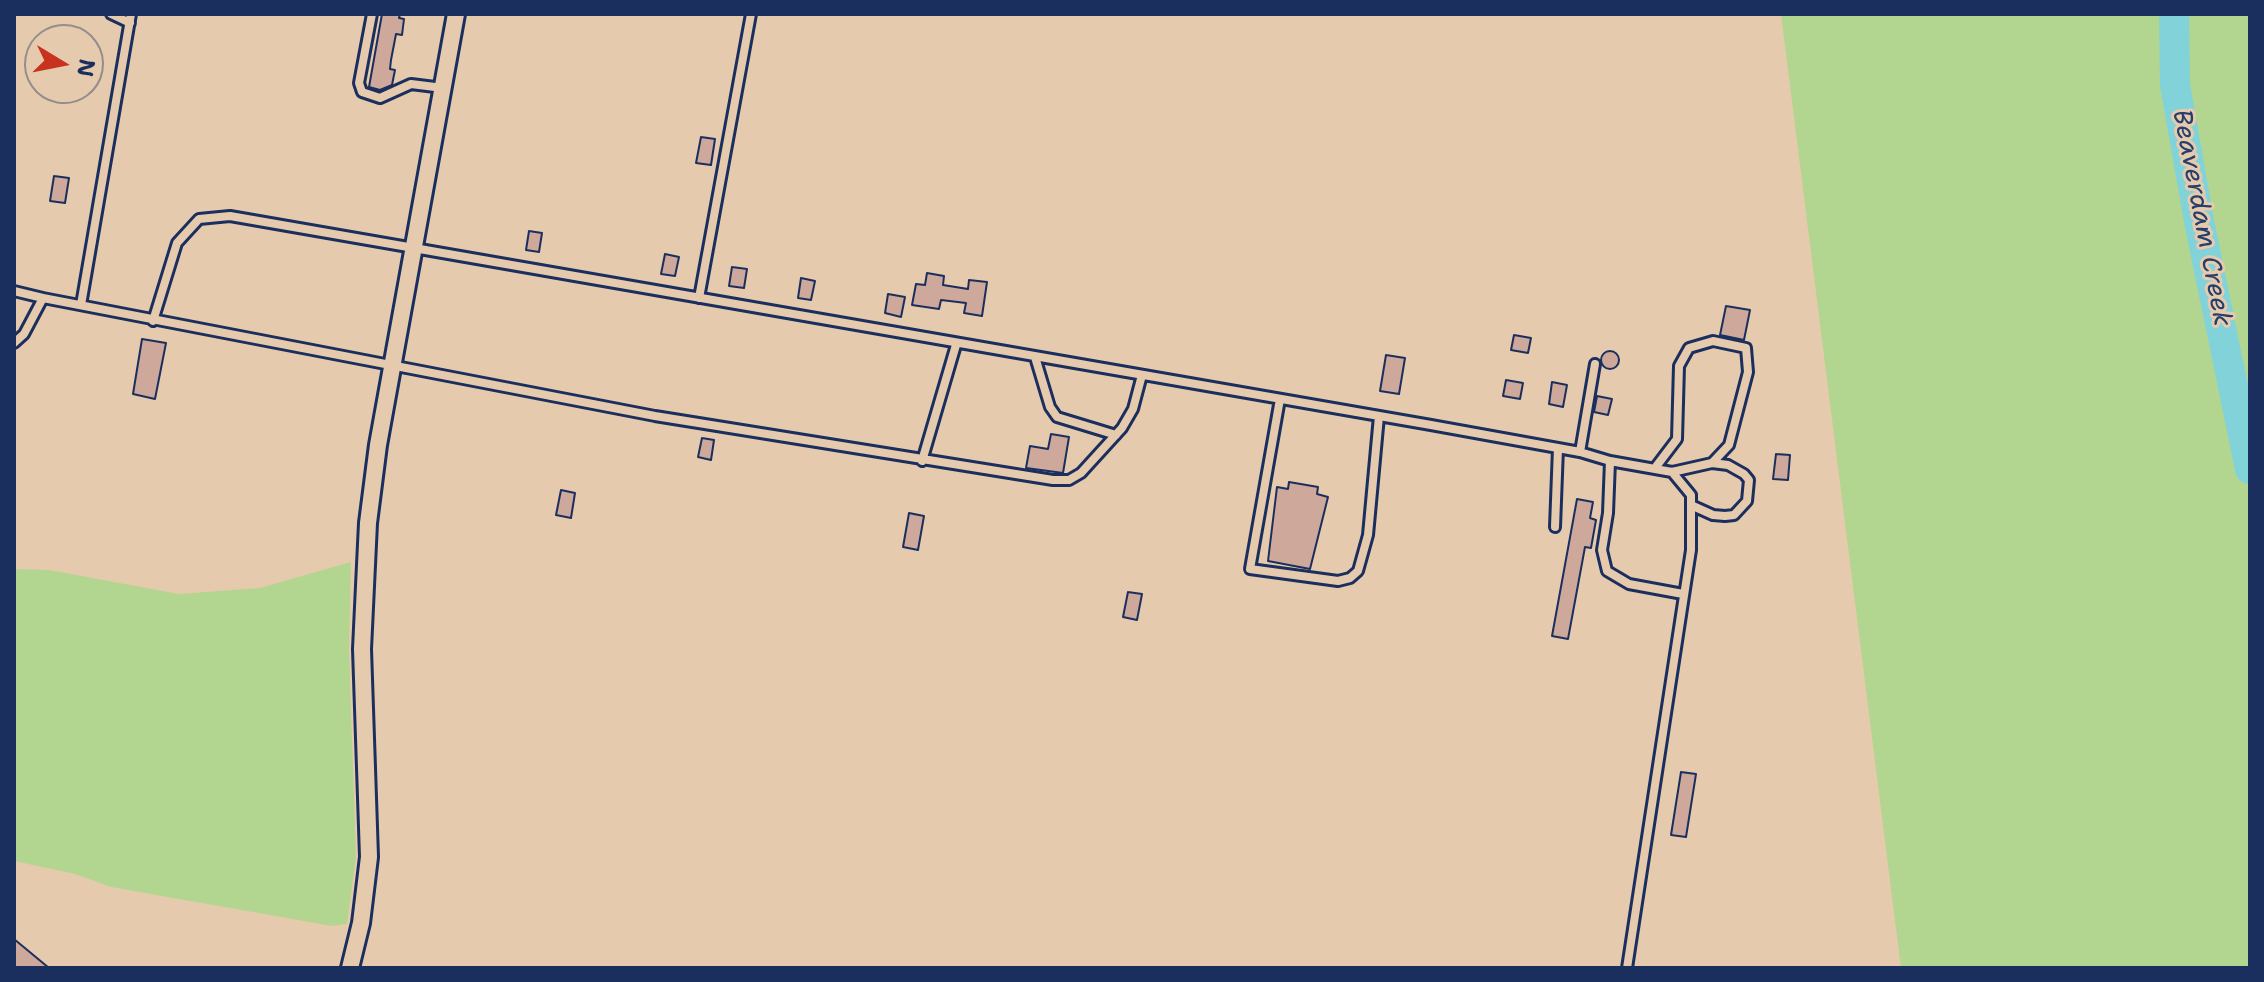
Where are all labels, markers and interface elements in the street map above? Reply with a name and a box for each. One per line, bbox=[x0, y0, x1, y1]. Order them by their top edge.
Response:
north arrow bbox=[24, 24, 104, 104]
text: N bbox=[70, 57, 102, 79]
water label: Beaverdam Creek bbox=[2165, 107, 2237, 329]

